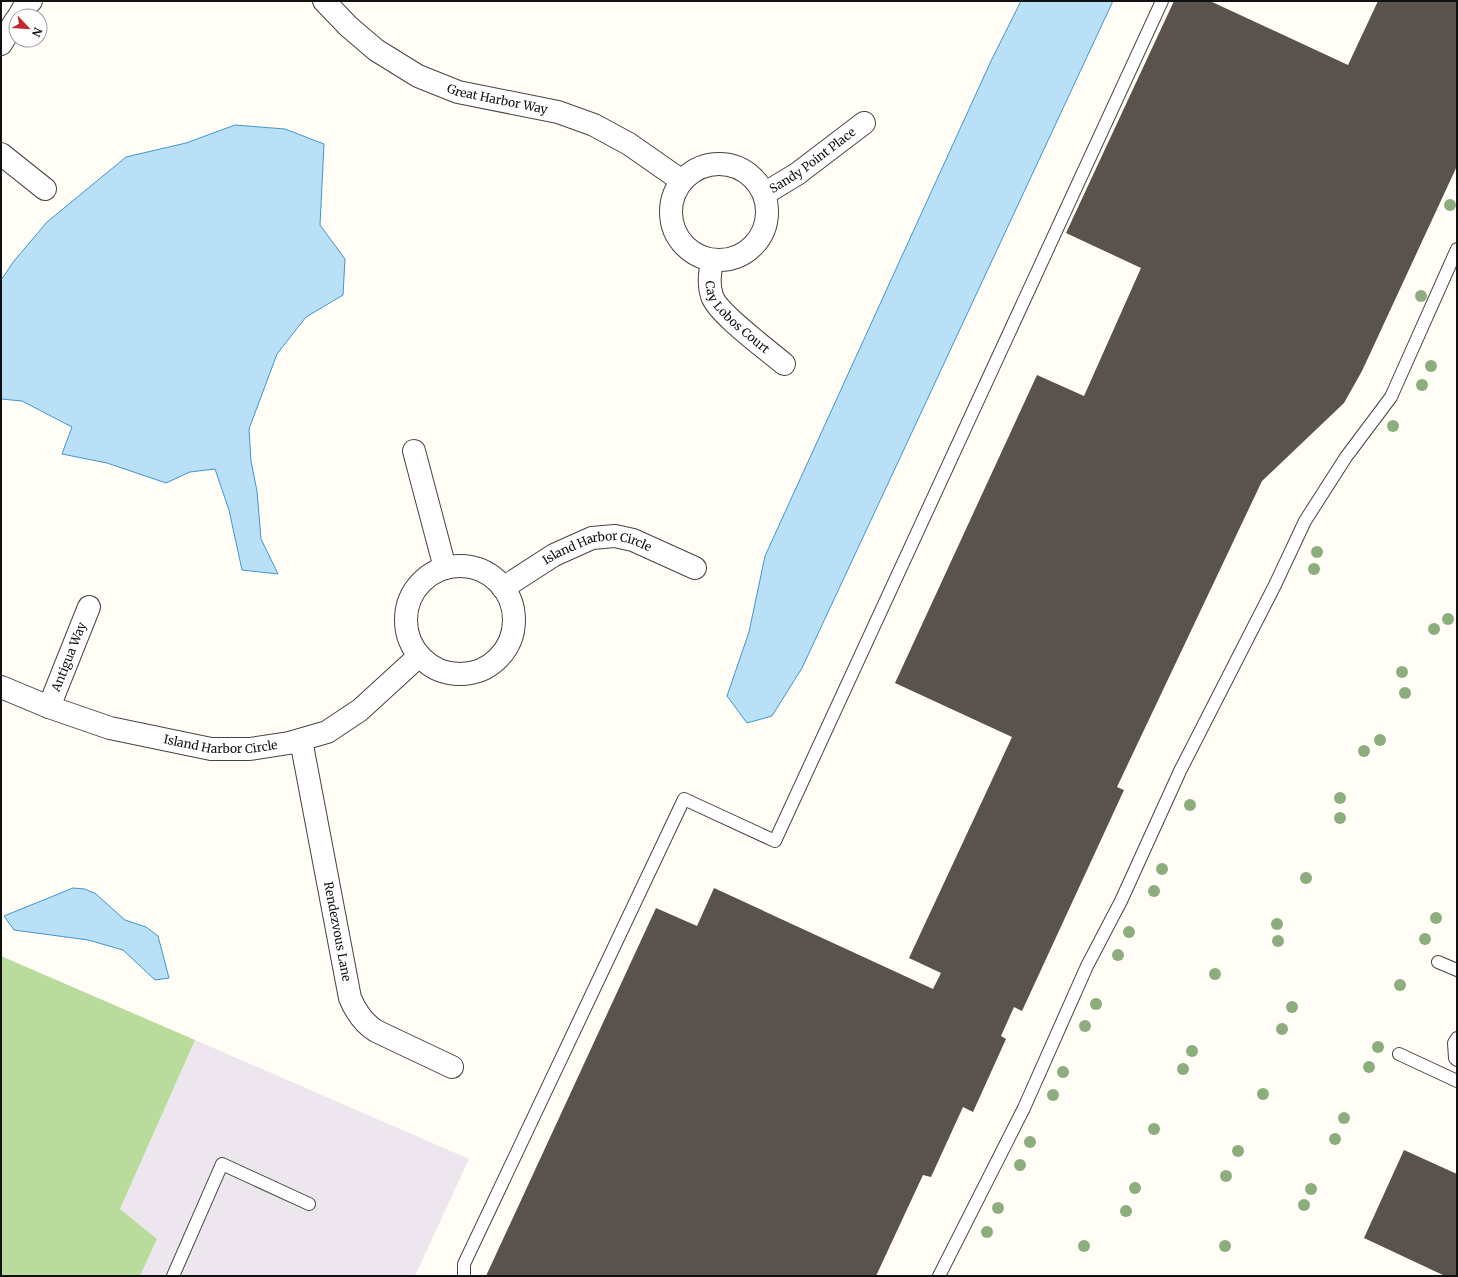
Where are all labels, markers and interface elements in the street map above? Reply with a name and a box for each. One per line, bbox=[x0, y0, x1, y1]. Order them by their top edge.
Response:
north arrow bbox=[8, 8, 48, 48]
text: N bbox=[29, 25, 45, 39]
street label: Great Harbor Way bbox=[445, 80, 549, 117]
street label: Sandy Point Place bbox=[766, 124, 858, 196]
street label: Cay Lobos Court bbox=[703, 280, 773, 356]
street label: Island Harbor Circle bbox=[539, 528, 654, 567]
street label: Antigua Way bbox=[48, 620, 89, 695]
street label: Island Harbor Circle bbox=[162, 731, 279, 756]
street label: Rendezvous Lane bbox=[321, 880, 355, 983]

